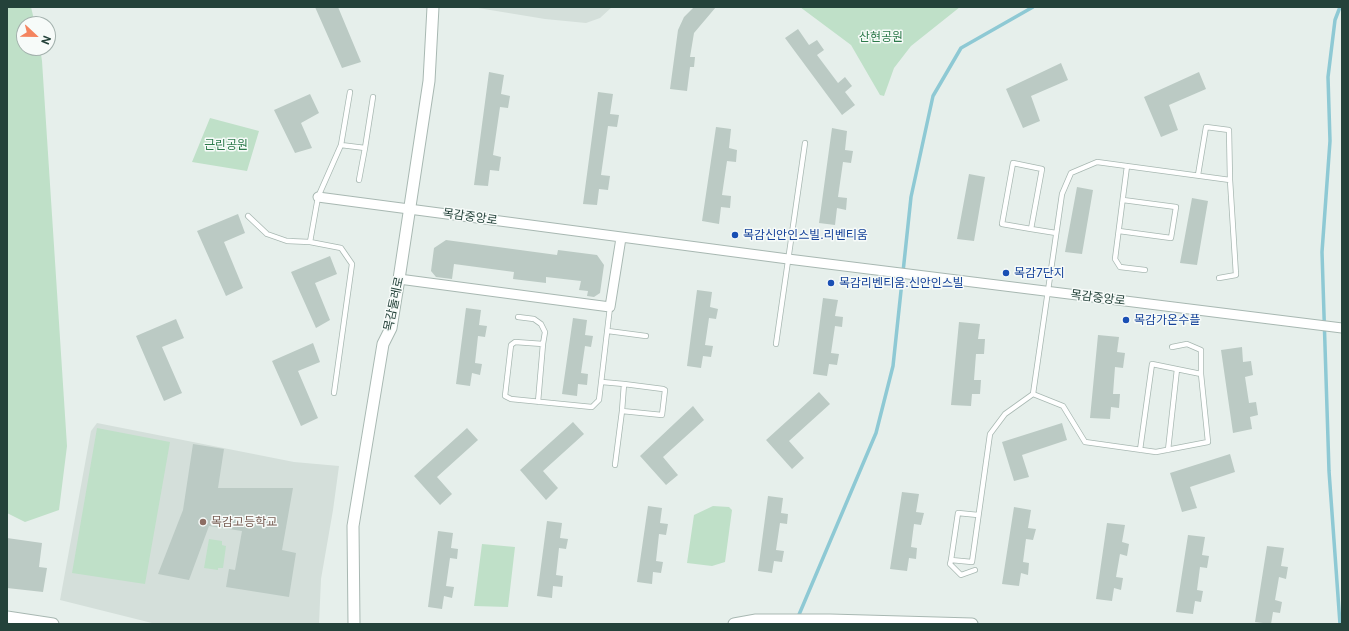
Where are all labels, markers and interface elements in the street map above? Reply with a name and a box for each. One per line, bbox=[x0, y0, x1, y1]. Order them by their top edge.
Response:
north arrow bbox=[16, 16, 56, 56]
park label: 산현공원 bbox=[859, 30, 903, 44]
text: N bbox=[38, 34, 54, 47]
park label: 근린공원 bbox=[204, 138, 248, 152]
street label: 목감중앙로 bbox=[442, 206, 498, 228]
place label: 목감신안인스빌.리벤티움 bbox=[743, 228, 868, 242]
marker: 목감신안인스빌.리벤티움 bbox=[730, 230, 740, 240]
place label: 목감7단지 bbox=[1014, 266, 1065, 280]
marker: 목감7단지 bbox=[1001, 268, 1011, 278]
street label: 목감둘레로 bbox=[381, 276, 407, 332]
place label: 목감리벤티움.신안인스빌 bbox=[839, 276, 964, 290]
marker: 목감리벤티움.신안인스빌 bbox=[826, 278, 836, 288]
street label: 목감중앙로 bbox=[1070, 287, 1126, 309]
place label: 목감가온수플 bbox=[1134, 313, 1200, 327]
marker: 목감가온수플 bbox=[1121, 315, 1131, 325]
place label: 목감고등학교 bbox=[211, 515, 277, 529]
marker: 목감고등학교 bbox=[198, 517, 208, 527]

